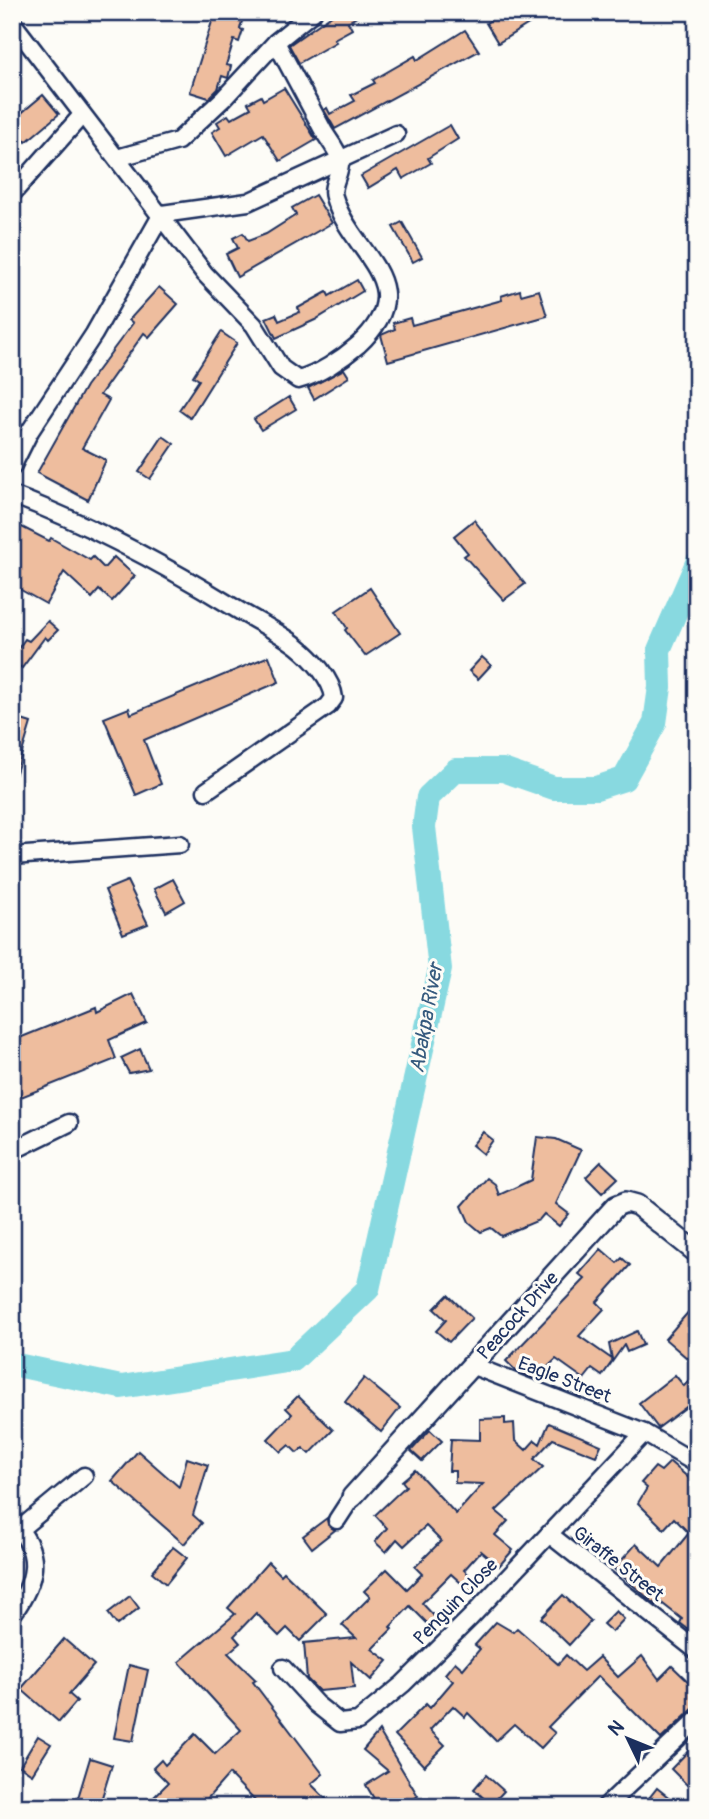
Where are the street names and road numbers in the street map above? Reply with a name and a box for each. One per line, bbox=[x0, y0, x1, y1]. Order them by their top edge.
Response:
street label: Peacock Drive bbox=[472, 1266, 564, 1365]
street label: Eagle Street bbox=[515, 1351, 615, 1409]
street label: Giraffe Street bbox=[568, 1521, 669, 1607]
street label: Penguin Close bbox=[408, 1553, 504, 1650]

